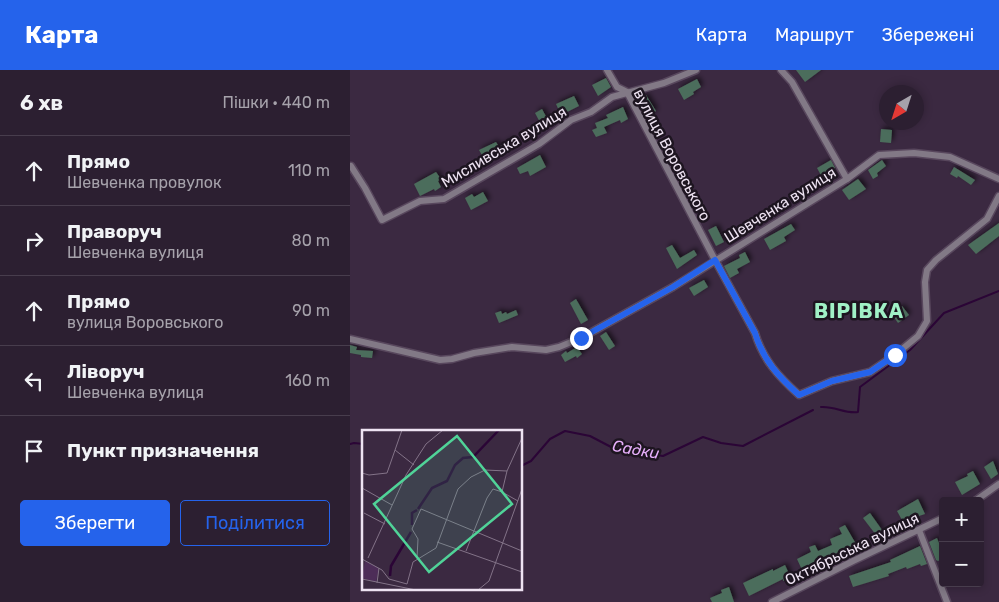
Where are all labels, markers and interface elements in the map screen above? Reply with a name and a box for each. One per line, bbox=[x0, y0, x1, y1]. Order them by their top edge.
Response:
text: Карта bbox=[25, 21, 98, 49]
text: Карта bbox=[696, 24, 747, 46]
text: Маршрут bbox=[775, 24, 854, 46]
text: Збережені bbox=[882, 24, 974, 46]
north arrow bbox=[879, 85, 924, 130]
street label: вулиця Воровського bbox=[630, 86, 714, 224]
text: 6 хв bbox=[20, 90, 63, 115]
text: Пішки · 440 m bbox=[222, 93, 330, 112]
street label: Мисливська вулиця bbox=[438, 103, 570, 191]
text: Прямо bbox=[67, 150, 130, 173]
icon: ahead bbox=[20, 157, 48, 185]
text: 110 m bbox=[288, 161, 330, 180]
street label: Шевченка вулиця bbox=[721, 163, 839, 247]
text: Шевченка провулок bbox=[67, 173, 222, 192]
text: Праворуч bbox=[67, 220, 162, 243]
icon: right bbox=[20, 227, 48, 255]
text: 80 m bbox=[292, 231, 330, 250]
text: Шевченка вулиця bbox=[67, 243, 204, 262]
text: Прямо bbox=[67, 290, 130, 313]
icon: ahead bbox=[20, 297, 48, 325]
district label: ВІРІВКА bbox=[814, 299, 904, 323]
text: 90 m bbox=[292, 301, 330, 320]
text: вулиця Воровського bbox=[67, 313, 224, 332]
route end bbox=[570, 327, 593, 350]
route start bbox=[884, 344, 907, 367]
text: Ліворуч bbox=[67, 360, 144, 383]
icon: left bbox=[20, 367, 48, 395]
text: 160 m bbox=[285, 371, 330, 390]
text: Шевченка вулиця bbox=[67, 383, 204, 402]
inset map bbox=[362, 430, 522, 590]
water label: Садки bbox=[611, 436, 661, 463]
icon: arrive bbox=[20, 437, 48, 465]
text: Пункт призначення bbox=[67, 439, 259, 462]
map controls bbox=[939, 497, 984, 587]
button: + bbox=[939, 497, 984, 542]
button: Зберегти bbox=[20, 500, 170, 546]
button: Поділитися bbox=[180, 500, 330, 546]
street label: Октябрьська вулиця bbox=[782, 509, 922, 589]
button: − bbox=[939, 542, 984, 587]

